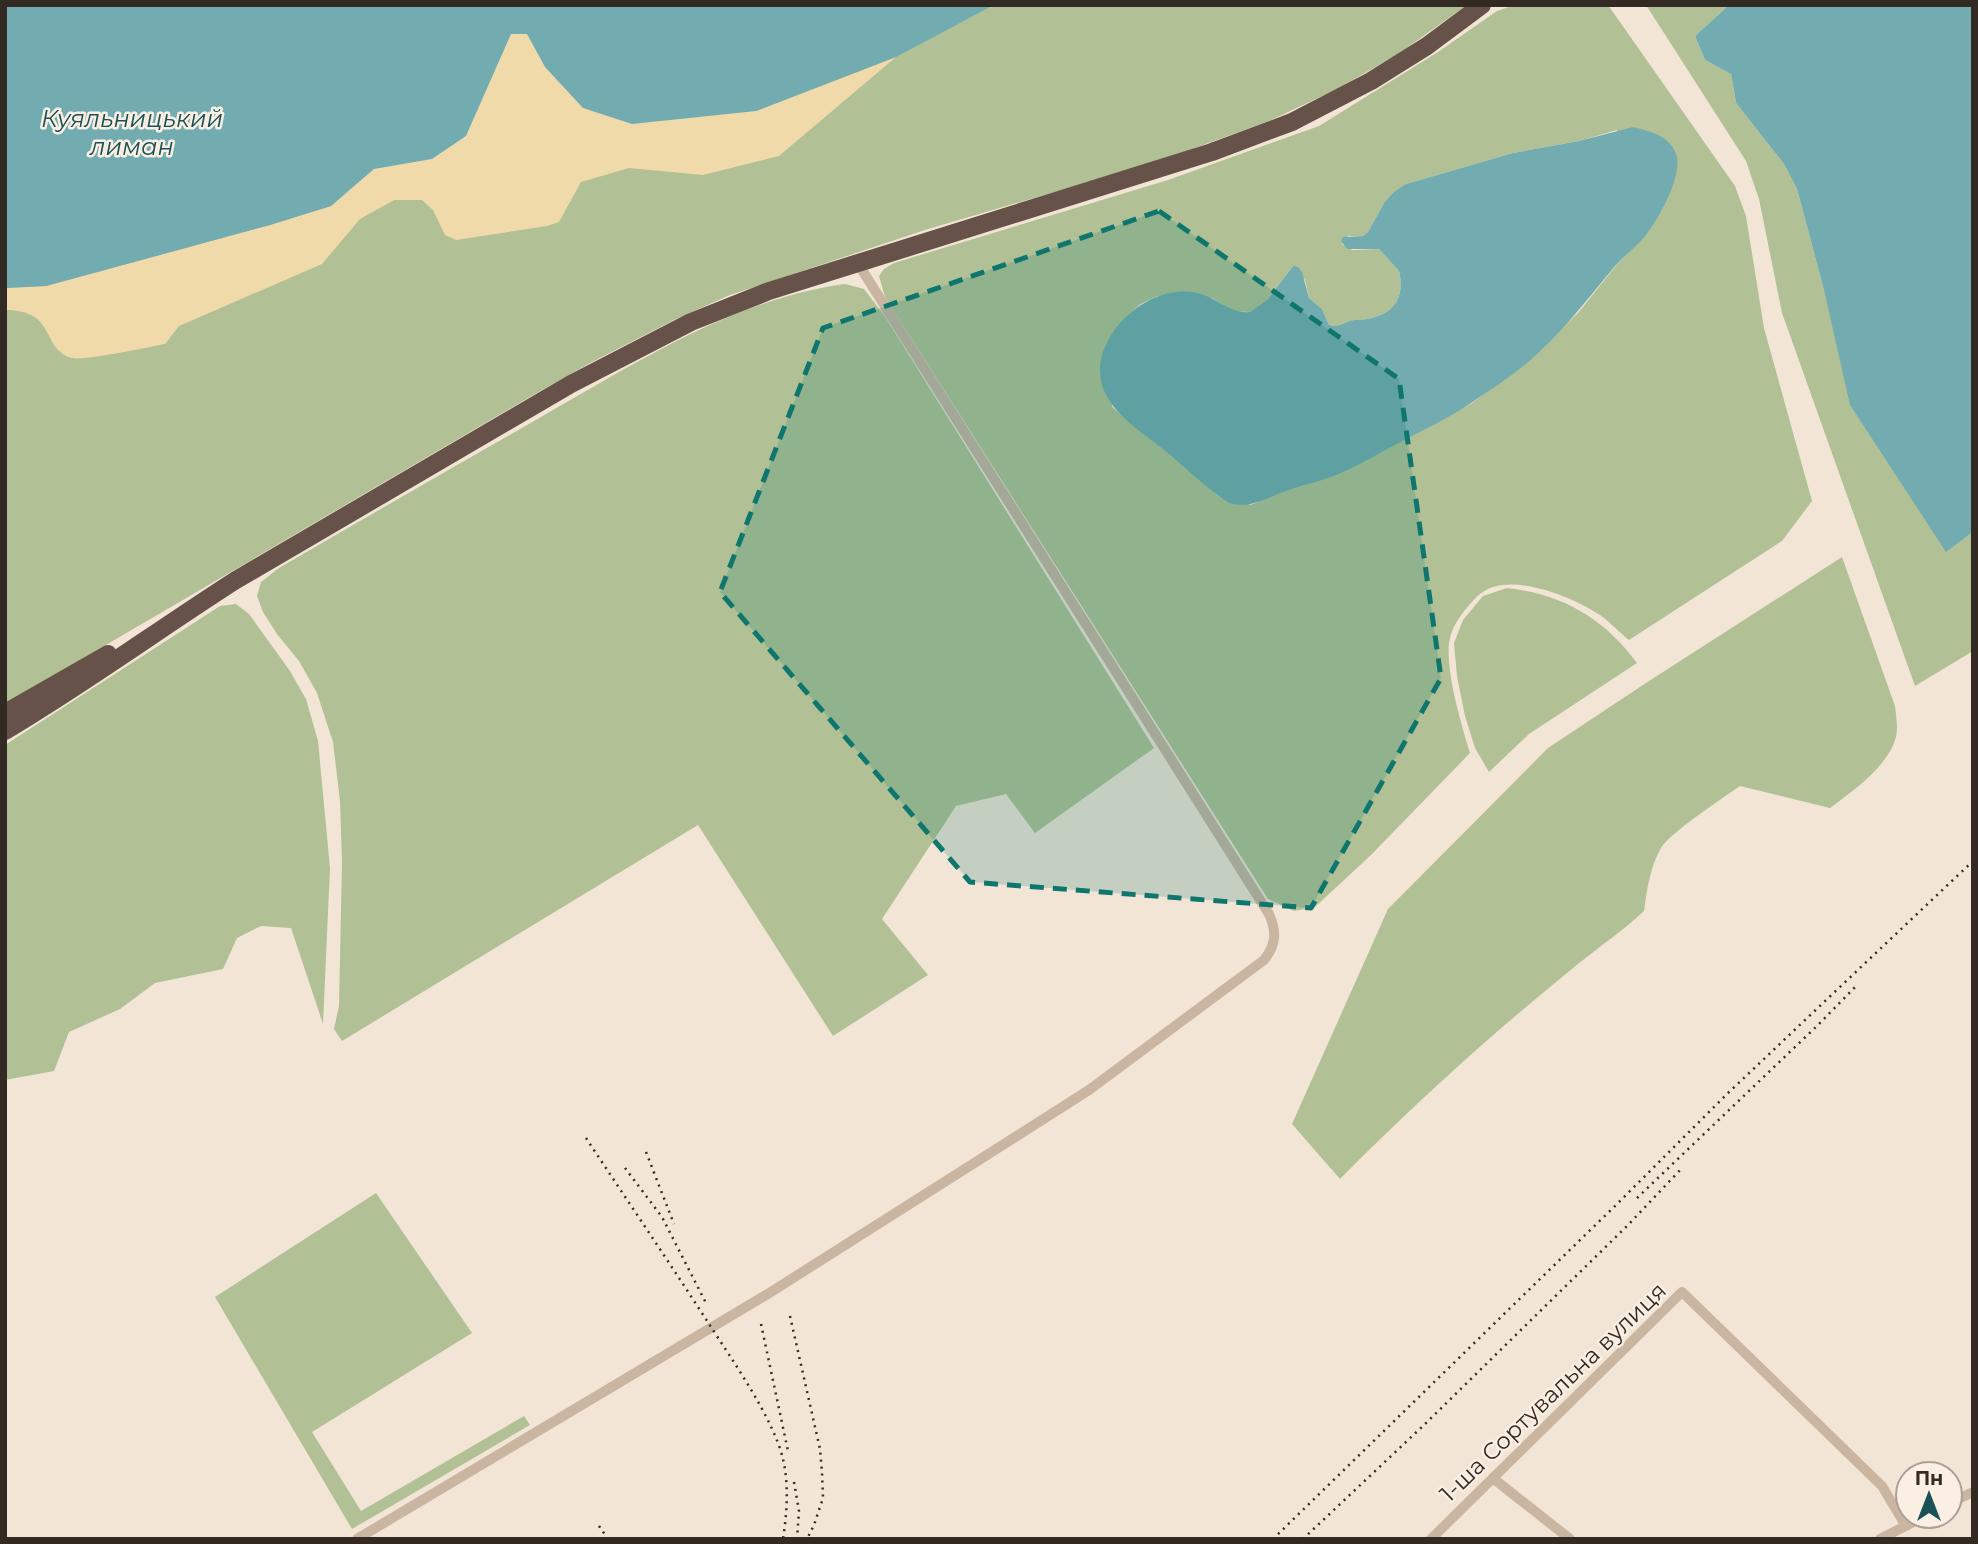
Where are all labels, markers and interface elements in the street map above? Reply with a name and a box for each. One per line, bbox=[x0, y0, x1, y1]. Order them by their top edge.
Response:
water label: Куяльницький лиман bbox=[41, 104, 223, 161]
street label: 1-ша Сортувальна вулиця bbox=[1434, 1276, 1672, 1508]
north arrow bbox=[1894, 1460, 1964, 1530]
text: Пн bbox=[1915, 1467, 1943, 1490]

